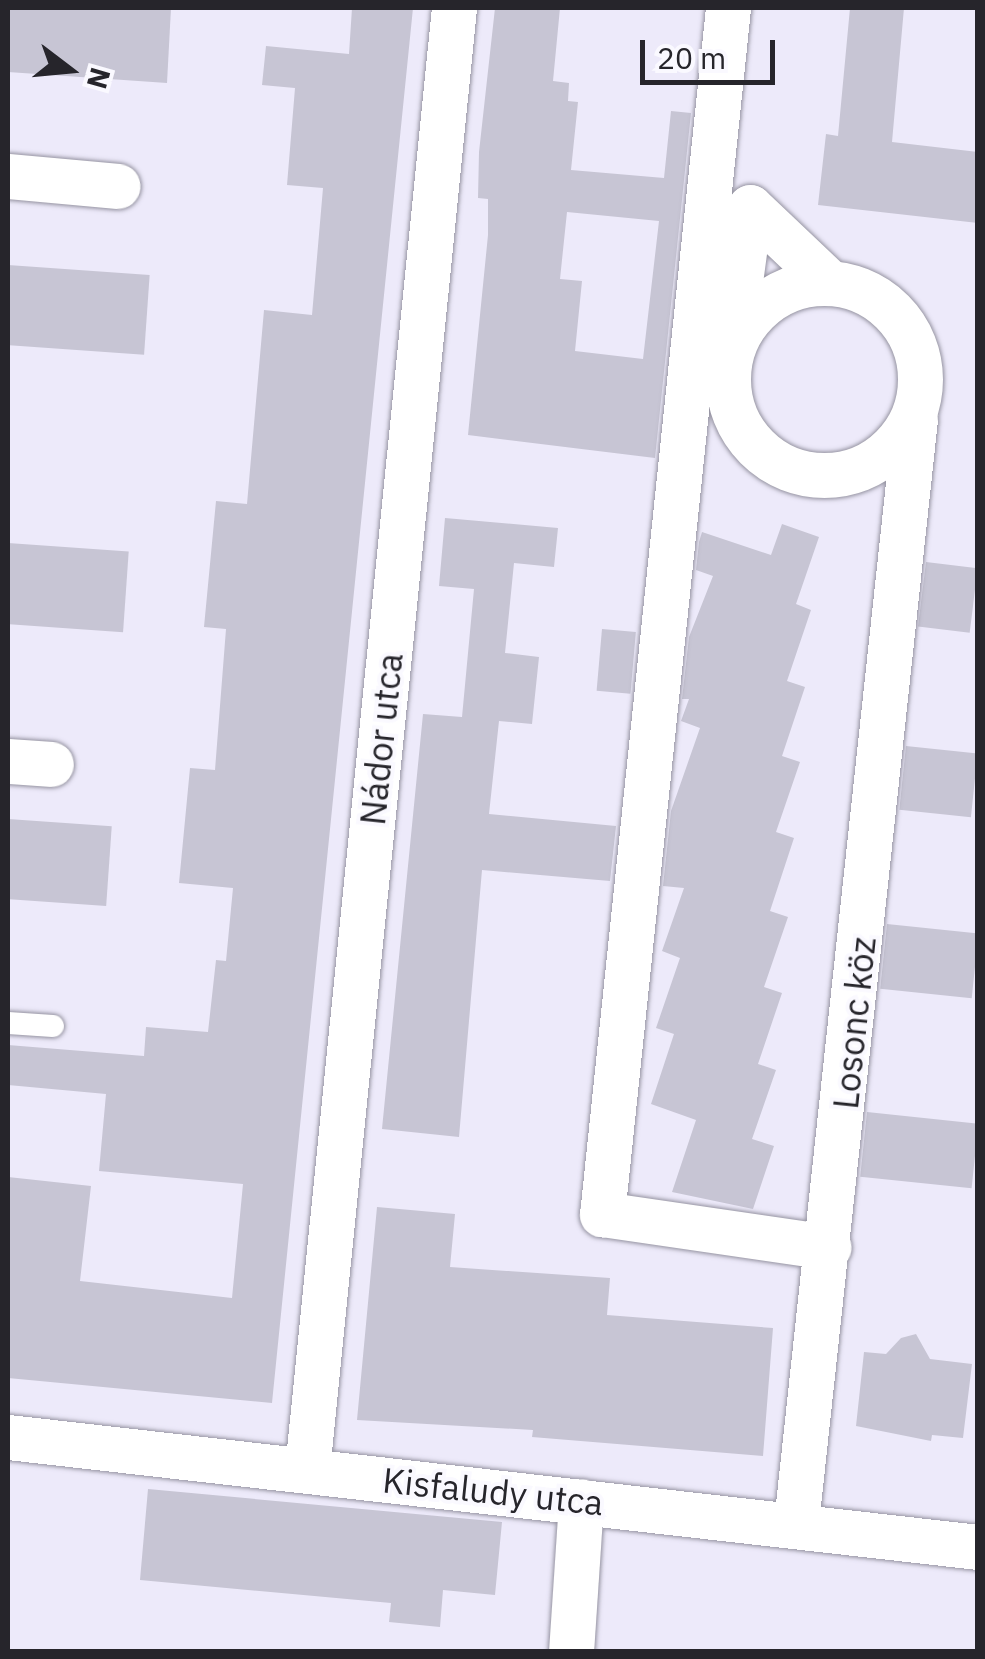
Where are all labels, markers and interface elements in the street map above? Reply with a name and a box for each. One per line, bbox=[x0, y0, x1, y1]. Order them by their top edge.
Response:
north arrow bbox=[20, 20, 120, 120]
scale bar bbox=[645, 20, 780, 82]
text: 20 m bbox=[657, 38, 726, 77]
text: N bbox=[79, 64, 120, 93]
street label: Nádor utca bbox=[351, 651, 411, 827]
street label: Losonc köz bbox=[824, 935, 884, 1111]
street label: Kisfaludy utca bbox=[381, 1459, 605, 1523]

